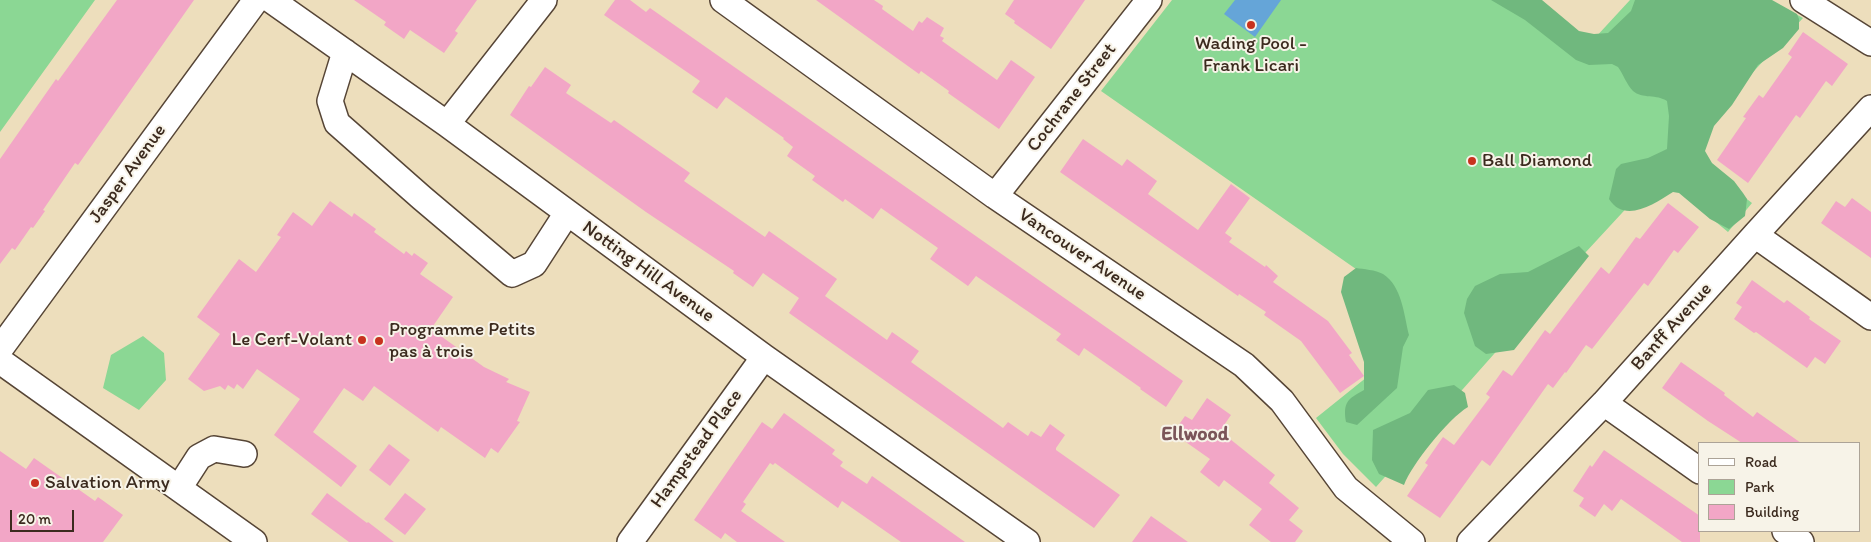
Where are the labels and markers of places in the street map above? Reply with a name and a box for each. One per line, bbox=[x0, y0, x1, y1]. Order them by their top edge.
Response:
marker: Wading Pool - Frank Licari bbox=[1245, 19, 1257, 31]
place label: Wading Pool - Frank Licari bbox=[1195, 33, 1307, 77]
place label: Ball Diamond bbox=[1482, 150, 1592, 172]
marker: Ball Diamond bbox=[1466, 155, 1478, 167]
place label: Programme Petits pas à trois bbox=[389, 319, 535, 363]
place label: Le Cerf-Volant bbox=[232, 329, 352, 351]
marker: Le Cerf-Volant bbox=[356, 334, 368, 346]
marker: Programme Petits pas à trois bbox=[373, 335, 385, 347]
place label: Salvation Army bbox=[45, 472, 170, 494]
marker: Salvation Army bbox=[29, 477, 41, 489]

